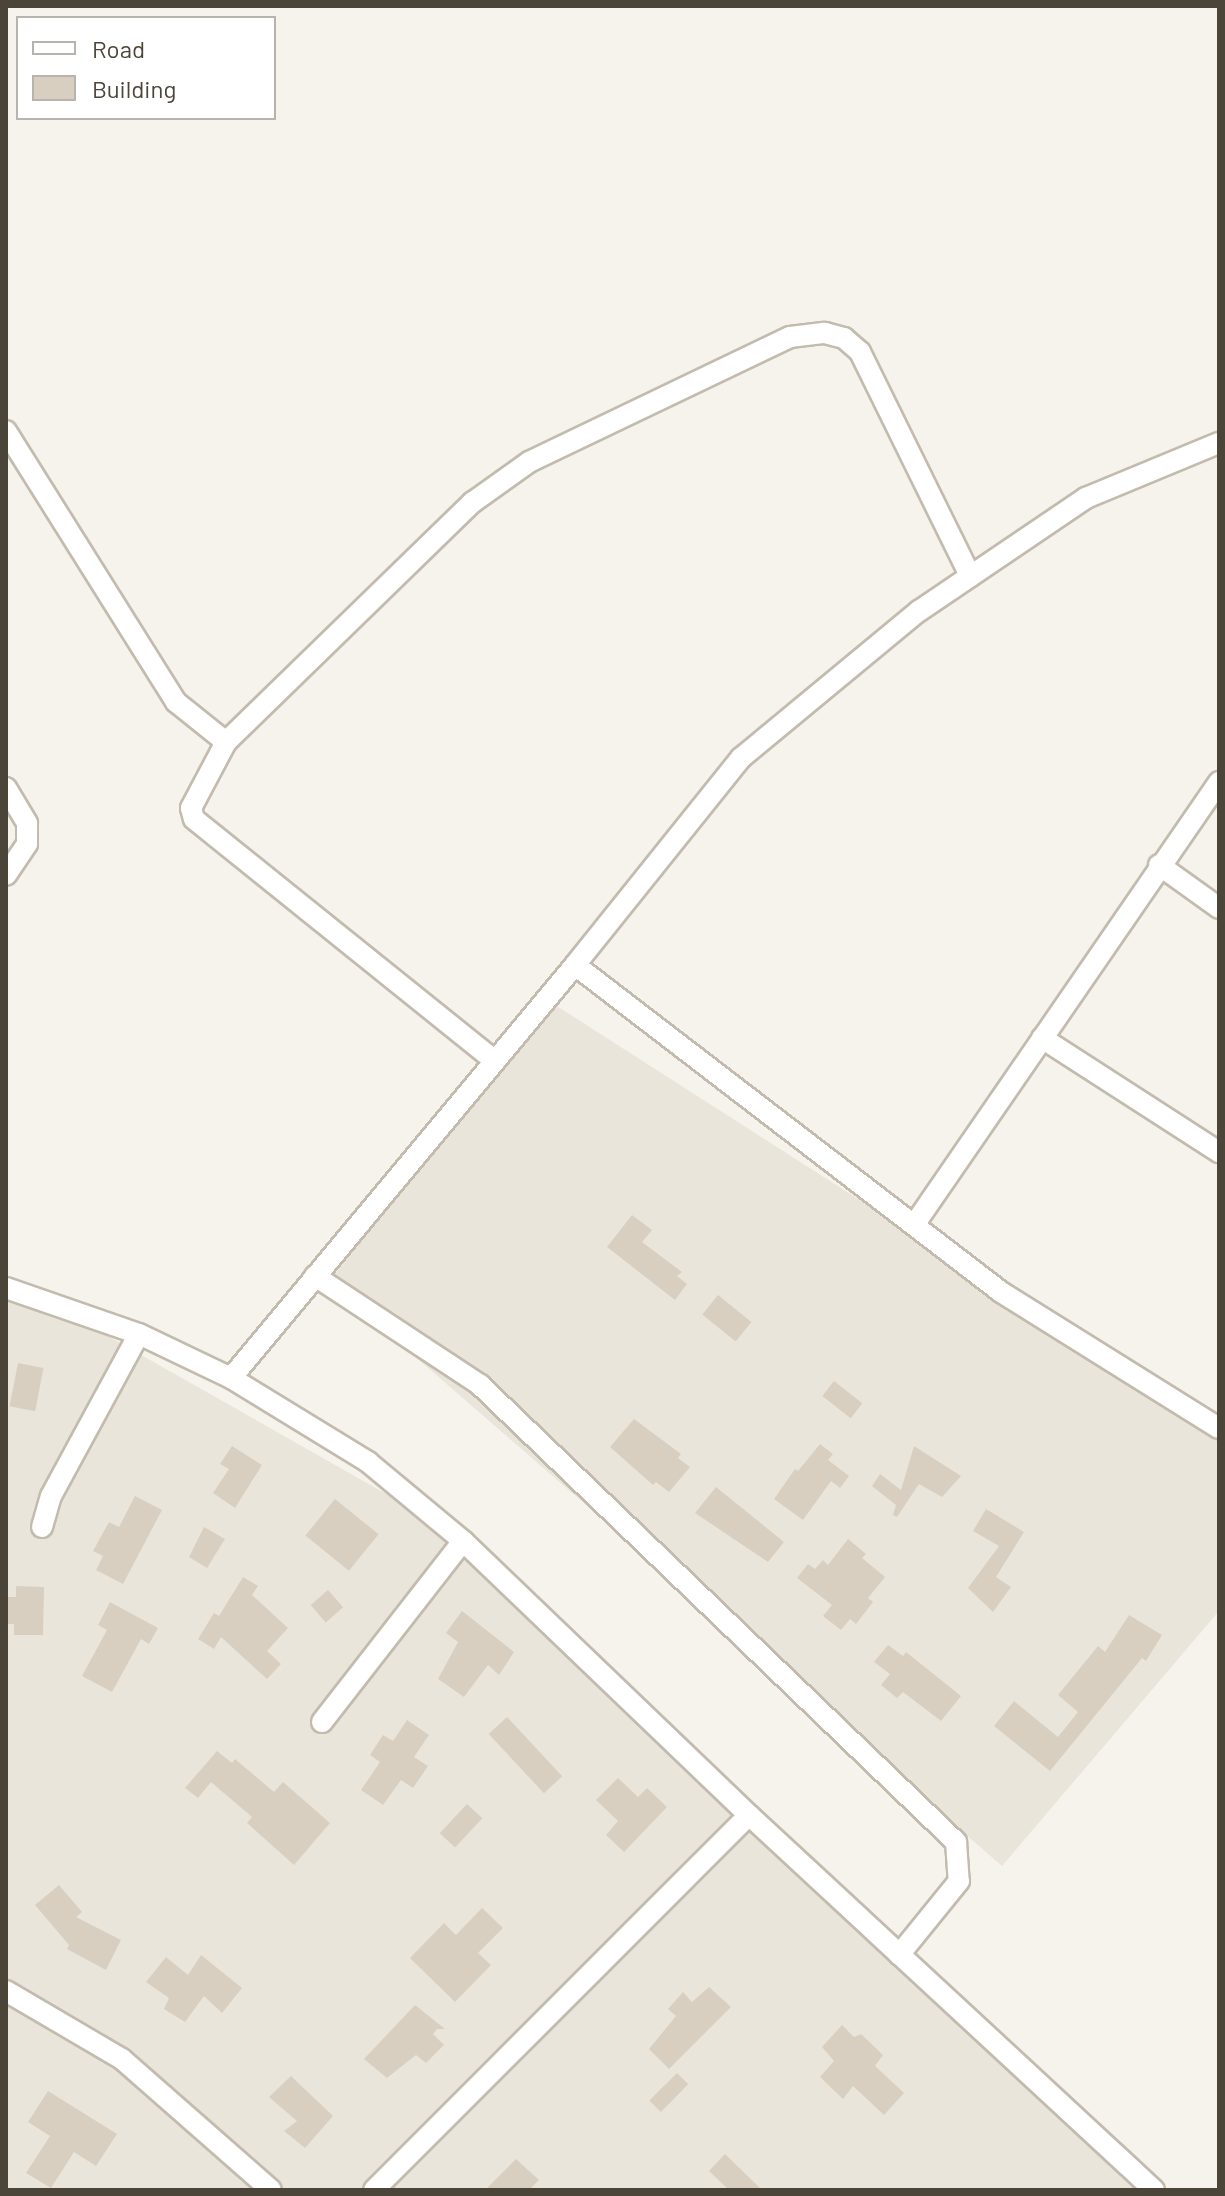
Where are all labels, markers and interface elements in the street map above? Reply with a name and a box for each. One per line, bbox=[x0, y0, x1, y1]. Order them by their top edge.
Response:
legend bbox=[16, 16, 276, 120]
text: Road bbox=[92, 34, 145, 63]
text: Building bbox=[92, 74, 176, 103]

